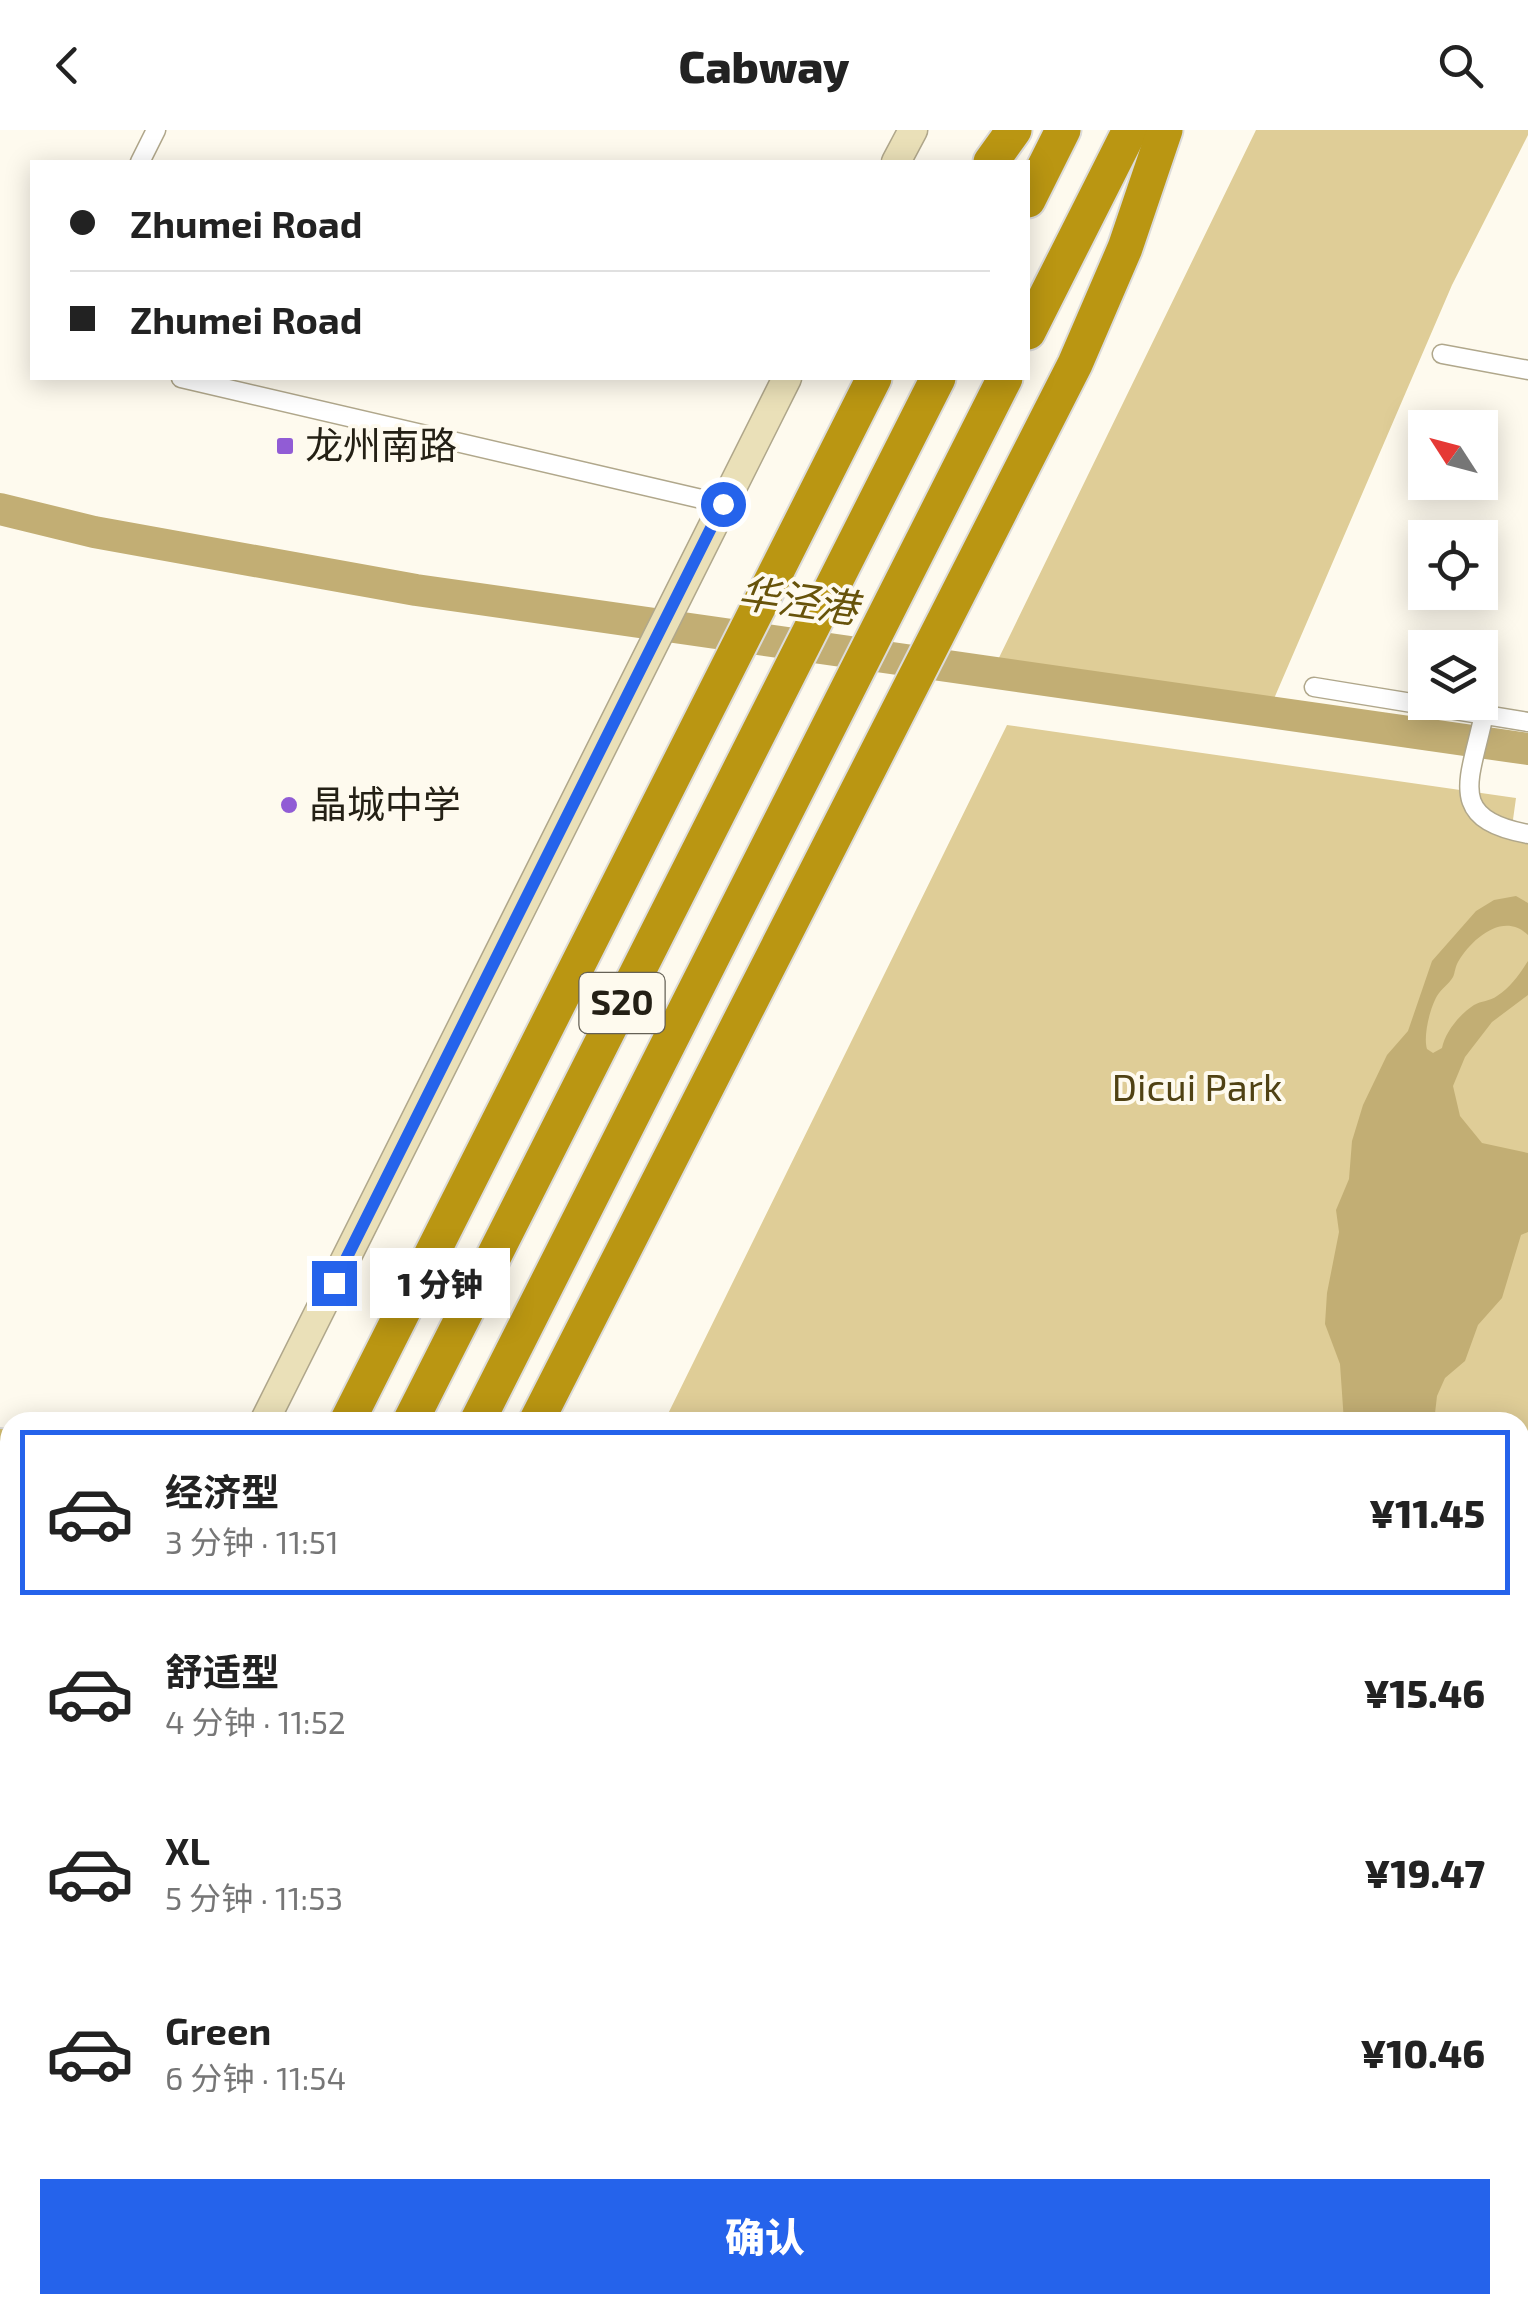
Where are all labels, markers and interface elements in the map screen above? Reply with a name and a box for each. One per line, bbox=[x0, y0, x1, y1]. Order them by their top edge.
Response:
icon: back bbox=[40, 38, 95, 93]
text: Cabway bbox=[679, 38, 849, 92]
icon: search bbox=[1433, 38, 1488, 93]
text: Zhumei Road bbox=[130, 200, 362, 246]
text: Zhumei Road bbox=[130, 296, 362, 342]
north arrow bbox=[1408, 410, 1498, 500]
map controls bbox=[1408, 410, 1498, 720]
place label: 龙州南路 bbox=[305, 421, 457, 467]
marker: 龙州南路 bbox=[274, 435, 296, 457]
route start bbox=[701, 482, 746, 527]
button: locate bbox=[1408, 520, 1498, 610]
water label: 华泾港 bbox=[736, 567, 866, 632]
button: layers bbox=[1408, 630, 1498, 720]
place label: 晶城中学 bbox=[309, 780, 461, 826]
marker: 晶城中学 bbox=[278, 794, 300, 816]
road number: S20 bbox=[580, 973, 664, 1033]
park label: Dicui Park bbox=[1112, 1063, 1282, 1109]
callout: 1 分钟 bbox=[369, 1248, 509, 1318]
route end bbox=[312, 1261, 357, 1306]
text: 1 分钟 bbox=[397, 1264, 483, 1302]
icon: car bbox=[45, 1468, 135, 1558]
text: 经济型 bbox=[165, 1468, 279, 1514]
text: ¥11.45 bbox=[1369, 1490, 1485, 1536]
text: 3 分钟 · 11:51 bbox=[165, 1522, 339, 1560]
icon: car bbox=[45, 1648, 135, 1738]
text: 舒适型 bbox=[165, 1648, 279, 1694]
text: ¥15.46 bbox=[1363, 1670, 1485, 1716]
text: 4 分钟 · 11:52 bbox=[165, 1702, 346, 1740]
text: XL bbox=[165, 1827, 210, 1873]
icon: car bbox=[45, 1828, 135, 1918]
text: ¥19.47 bbox=[1364, 1850, 1485, 1896]
text: 5 分钟 · 11:53 bbox=[165, 1878, 343, 1916]
text: Green bbox=[165, 2007, 271, 2053]
icon: car bbox=[45, 2008, 135, 2098]
text: ¥10.46 bbox=[1360, 2030, 1485, 2076]
text: 6 分钟 · 11:54 bbox=[165, 2058, 346, 2096]
button: 确认 bbox=[40, 2179, 1490, 2294]

